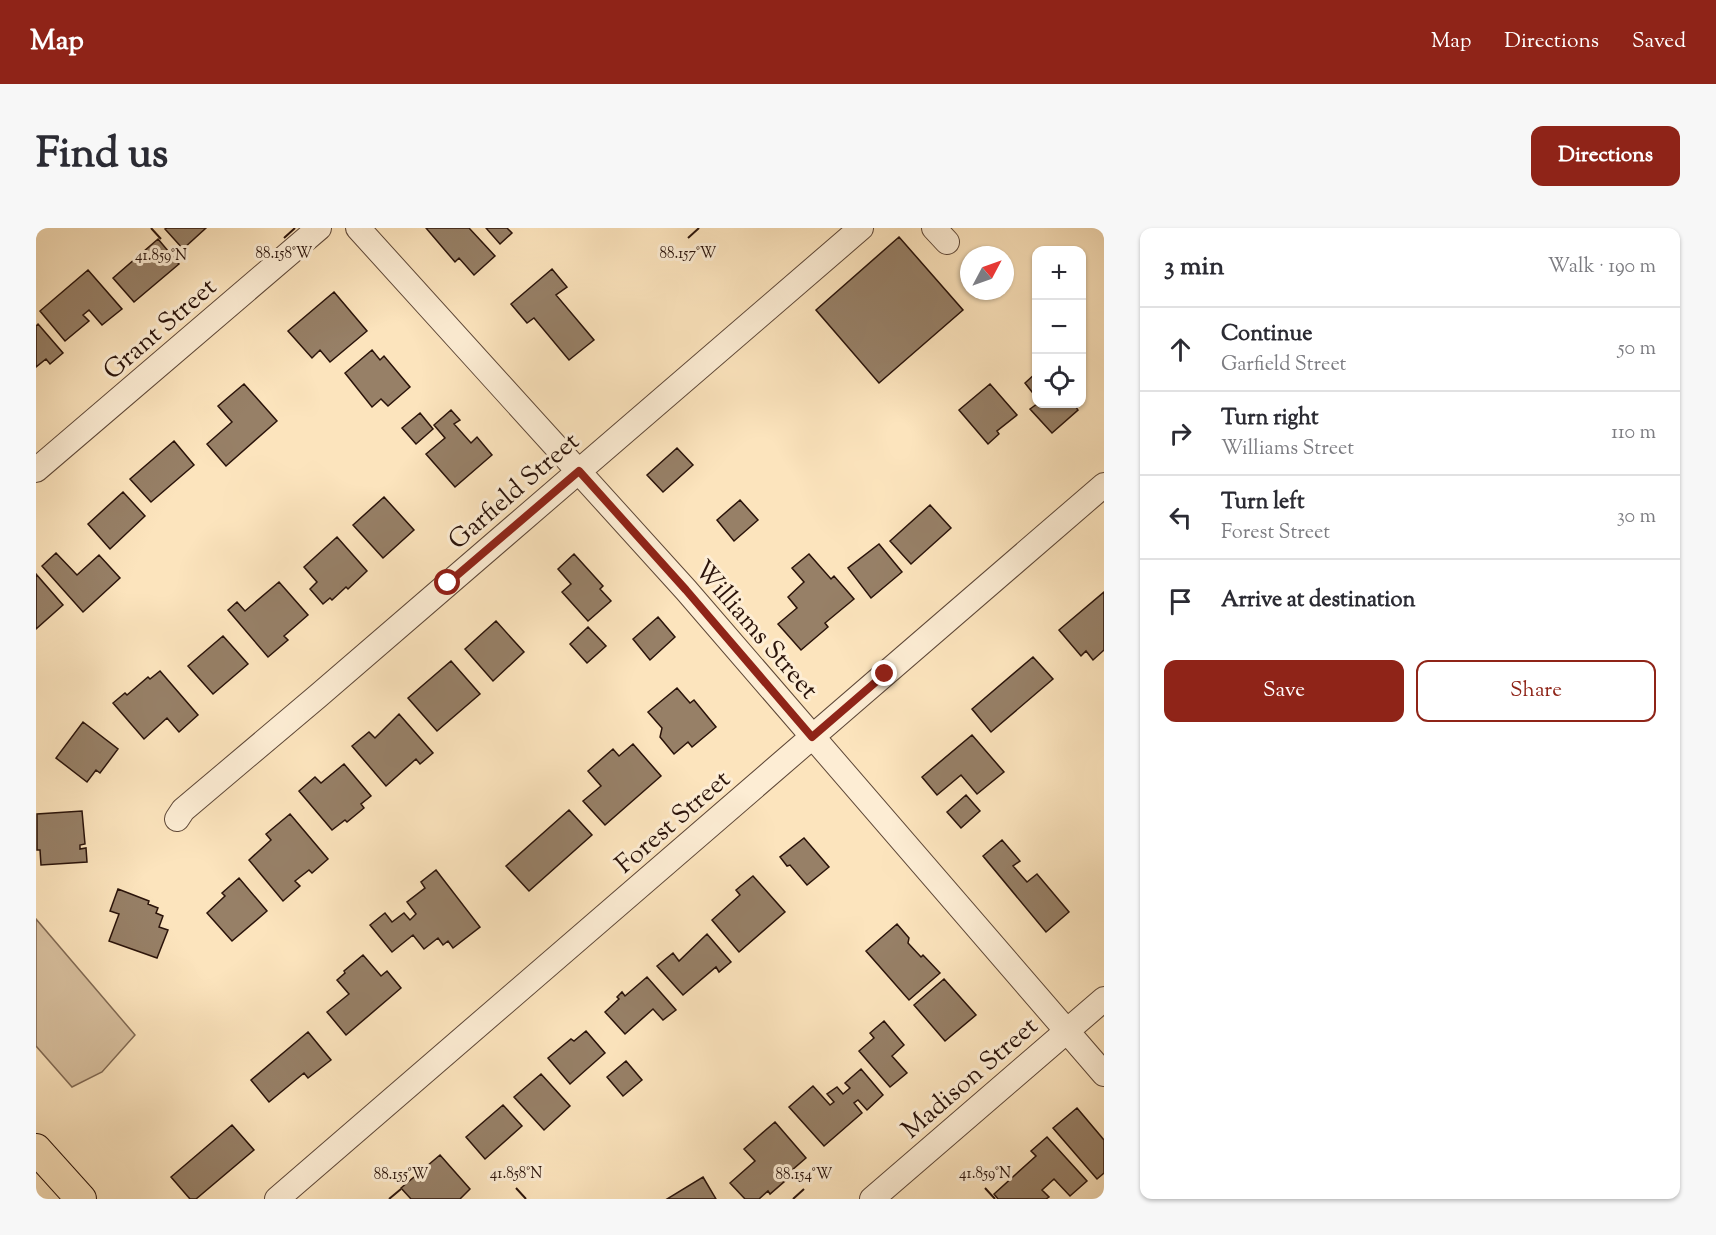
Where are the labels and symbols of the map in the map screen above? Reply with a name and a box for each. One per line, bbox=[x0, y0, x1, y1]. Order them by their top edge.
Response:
text: 88.158°W bbox=[256, 244, 313, 265]
text: 88.157°W bbox=[660, 244, 717, 265]
text: 41.859°N bbox=[135, 246, 187, 267]
north arrow bbox=[960, 246, 1014, 300]
street label: Grant Street bbox=[96, 270, 226, 390]
street label: Garfield Street bbox=[441, 424, 588, 559]
street label: Williams Street bbox=[684, 553, 826, 708]
route start bbox=[434, 569, 460, 595]
route end bbox=[871, 660, 897, 686]
street label: Forest Street bbox=[608, 762, 739, 883]
street label: Madison Street bbox=[894, 1009, 1047, 1149]
text: 41.858°N bbox=[490, 1164, 542, 1185]
text: 41.859°N bbox=[959, 1164, 1011, 1185]
text: 88.155°W bbox=[374, 1165, 429, 1186]
text: 88.154°W bbox=[776, 1165, 833, 1186]

